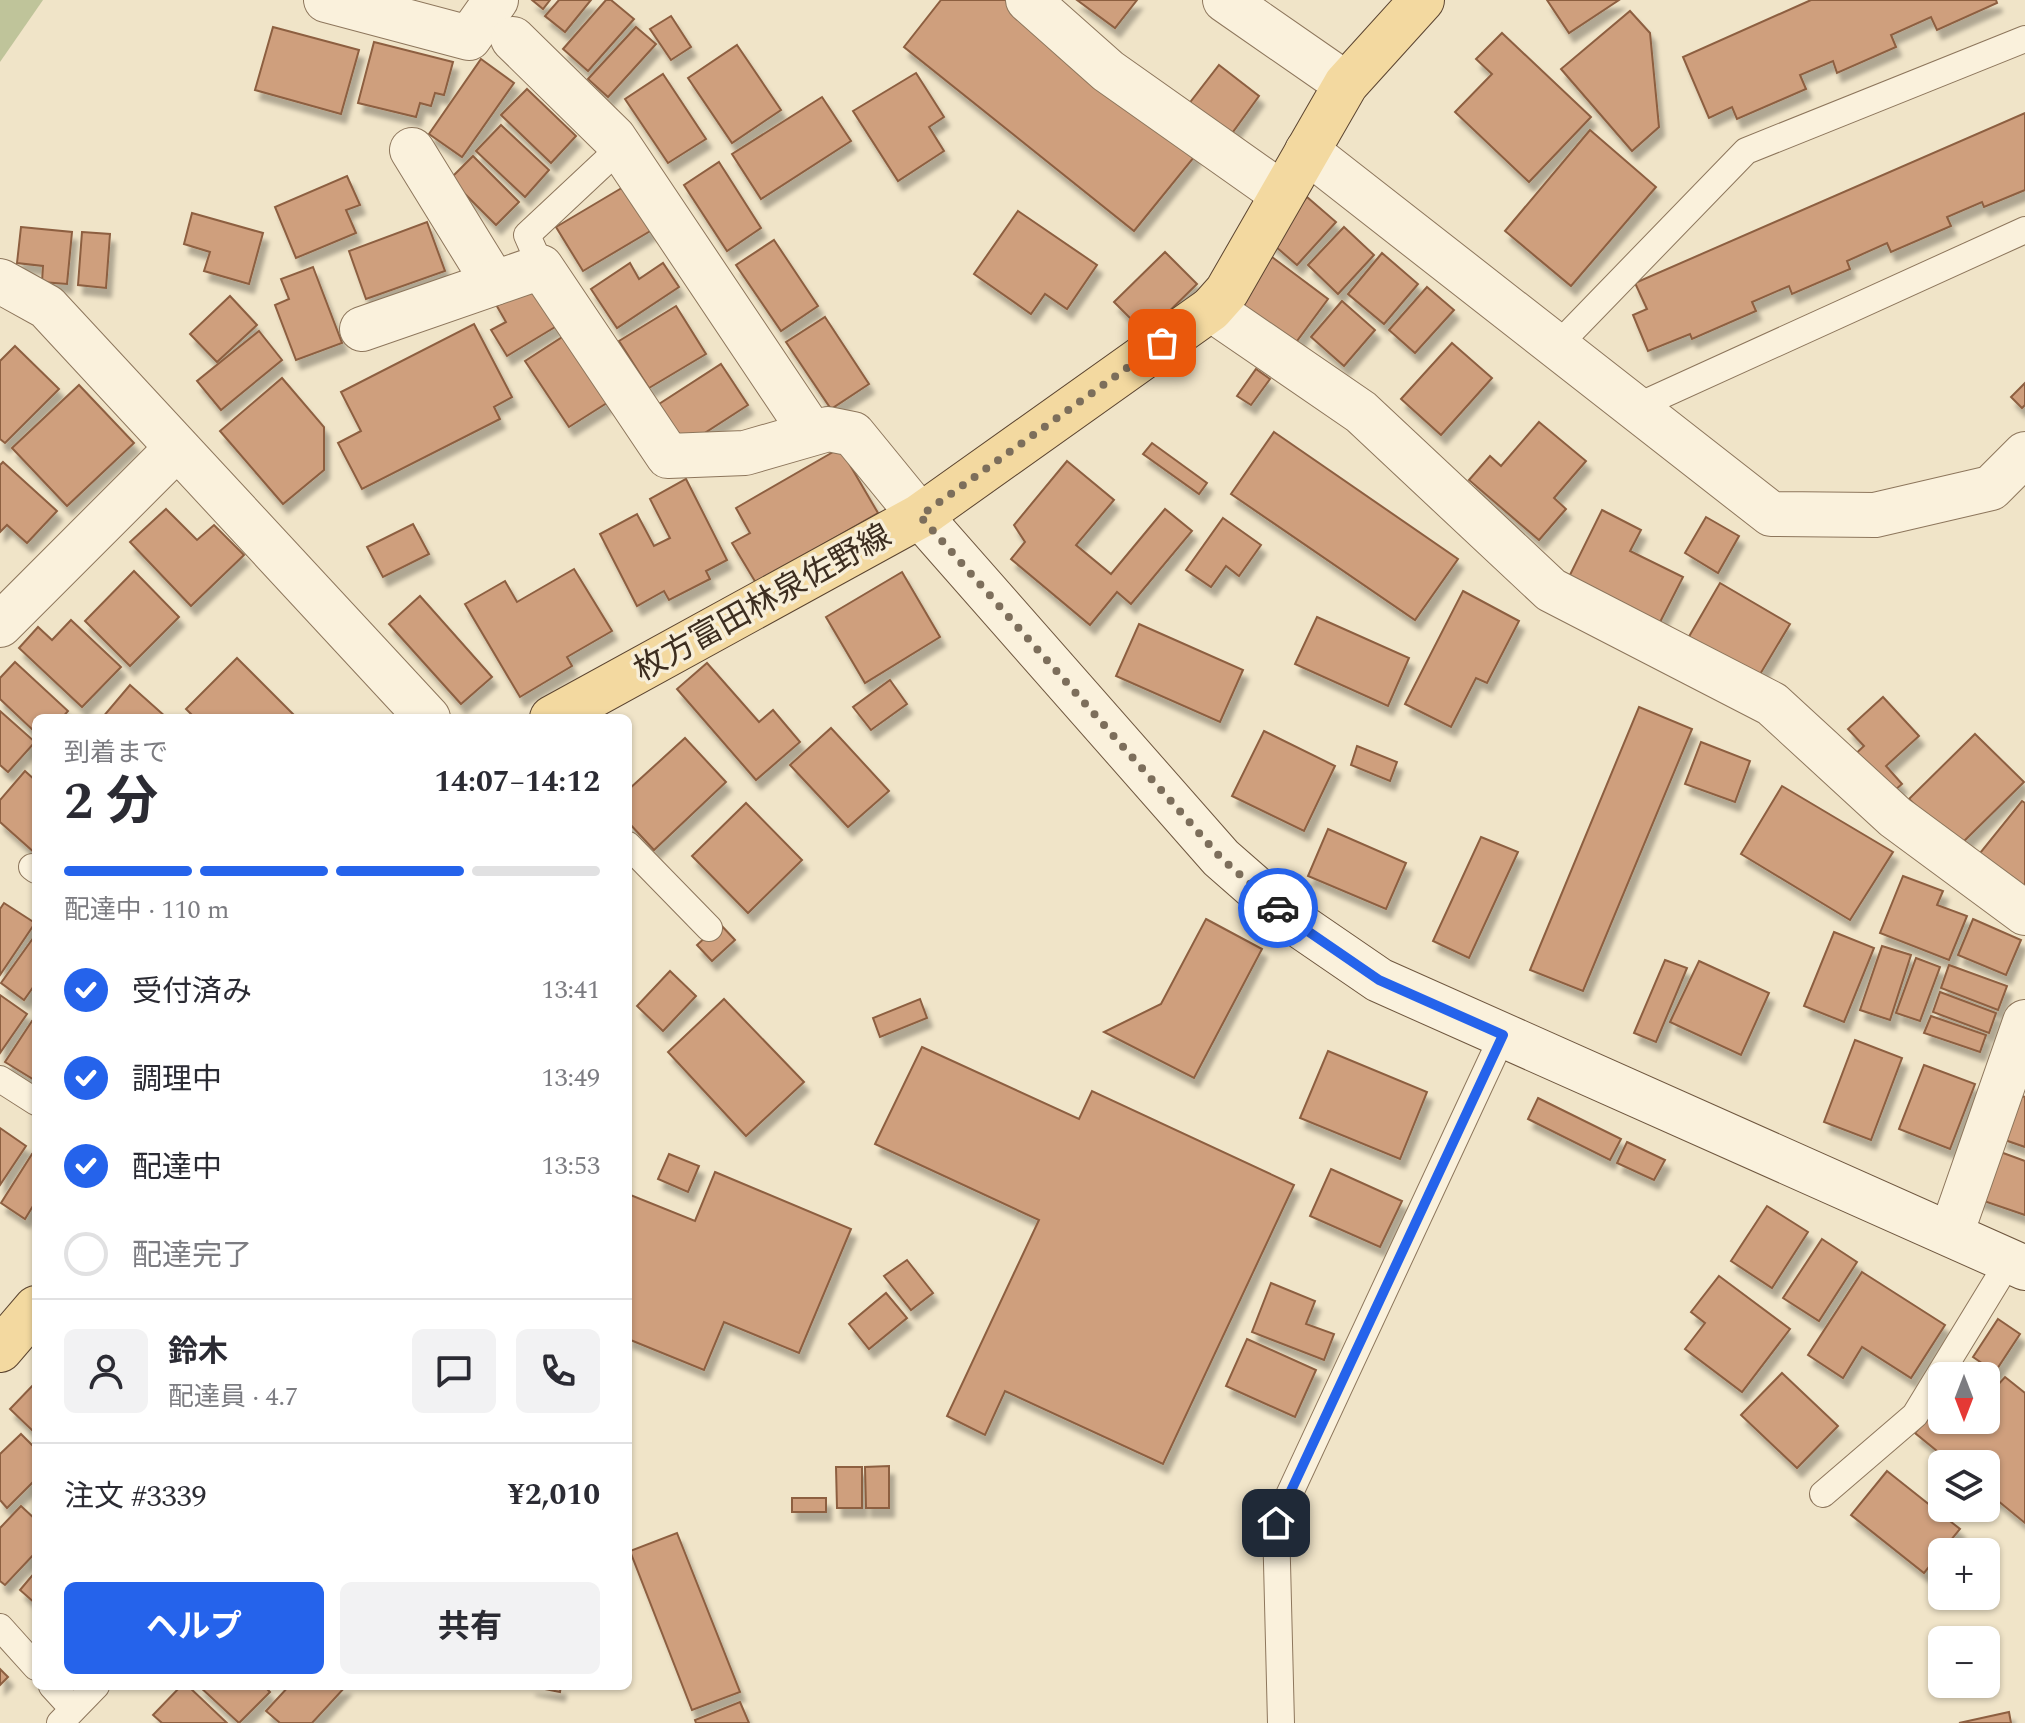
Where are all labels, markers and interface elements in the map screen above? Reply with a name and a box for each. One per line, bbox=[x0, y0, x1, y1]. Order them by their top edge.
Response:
pin bbox=[1128, 309, 1196, 377]
icon: bag bbox=[1140, 321, 1184, 365]
street label: 枚方富田林泉佐野線 bbox=[625, 512, 901, 695]
text: 到着まで bbox=[64, 733, 168, 773]
text: 14:07–14:12 bbox=[434, 759, 600, 805]
text: 2 分 bbox=[64, 763, 158, 842]
courier bbox=[1238, 868, 1318, 948]
icon: car bbox=[1256, 886, 1300, 930]
text: 配達中 · 110 m bbox=[64, 890, 229, 930]
icon: check bbox=[64, 968, 108, 1012]
text: 受付済み bbox=[132, 969, 252, 1015]
text: 13:41 bbox=[541, 970, 600, 1010]
icon: check bbox=[64, 1056, 108, 1100]
text: 調理中 bbox=[132, 1057, 222, 1103]
text: 13:49 bbox=[541, 1058, 600, 1098]
icon: check bbox=[64, 1144, 108, 1188]
text: 配達中 bbox=[132, 1145, 222, 1191]
text: 13:53 bbox=[541, 1146, 600, 1186]
text: 配達完了 bbox=[132, 1233, 252, 1279]
button: person bbox=[64, 1329, 148, 1413]
text: 鈴木 bbox=[168, 1329, 228, 1375]
button: chat bbox=[412, 1329, 496, 1413]
button: phone bbox=[516, 1329, 600, 1413]
north arrow bbox=[1928, 1362, 2000, 1434]
map controls bbox=[1928, 1362, 2000, 1698]
text: 配達員 · 4.7 bbox=[168, 1377, 298, 1417]
button: layers bbox=[1928, 1450, 2000, 1522]
text: ¥2,010 bbox=[508, 1472, 600, 1518]
text: 注文 #3339 bbox=[64, 1474, 207, 1520]
pin bbox=[1242, 1489, 1310, 1557]
icon: home bbox=[1254, 1501, 1298, 1545]
button: + bbox=[1928, 1538, 2000, 1610]
button: ヘルプ bbox=[64, 1582, 324, 1674]
button: 共有 bbox=[340, 1582, 600, 1674]
button: − bbox=[1928, 1626, 2000, 1698]

